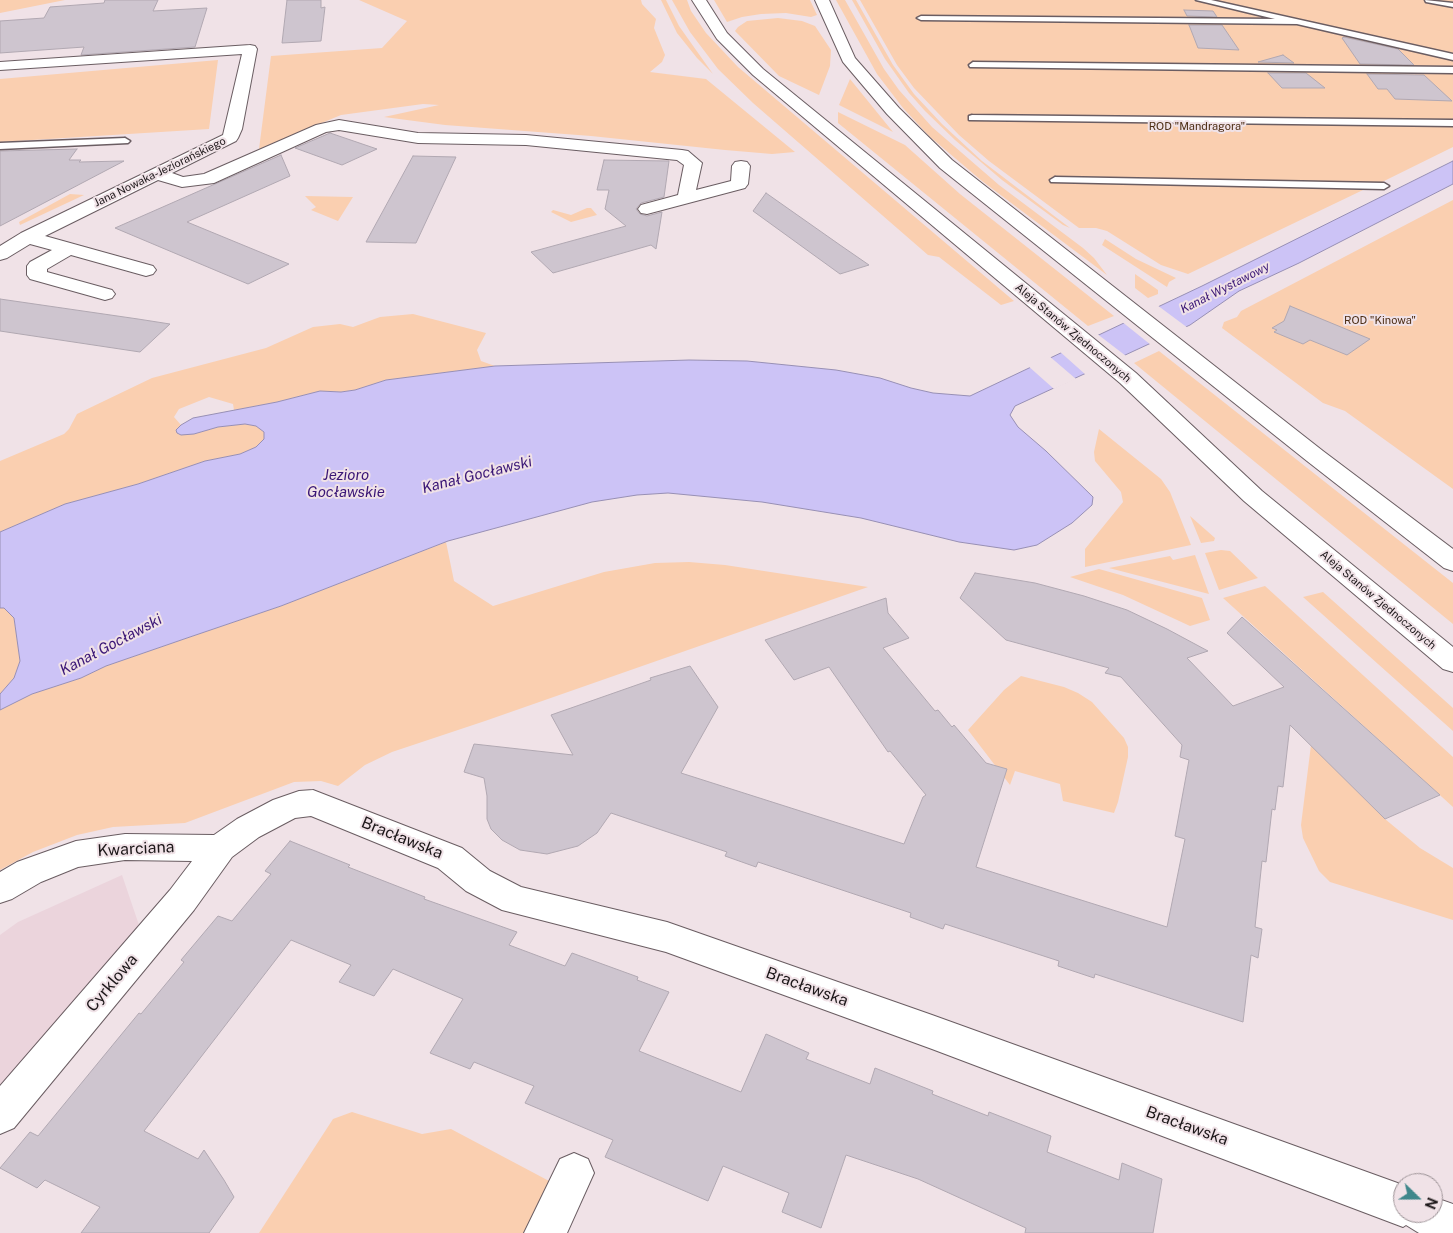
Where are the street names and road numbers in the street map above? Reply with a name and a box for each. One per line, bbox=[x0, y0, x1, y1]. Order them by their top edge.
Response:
street label: Jana Nowaka-Jeziorańskiego bbox=[92, 134, 228, 210]
street label: Aleja Stanów Zjednoczonych bbox=[1013, 281, 1133, 385]
street label: Aleja Stanów Zjednoczonych bbox=[1318, 548, 1438, 652]
street label: Bracławska bbox=[358, 813, 446, 863]
street label: Kwarciana bbox=[97, 837, 175, 861]
street label: Cyrklowa bbox=[82, 950, 142, 1016]
street label: Bracławska bbox=[763, 963, 851, 1011]
street label: Bracławska bbox=[1143, 1102, 1231, 1150]

